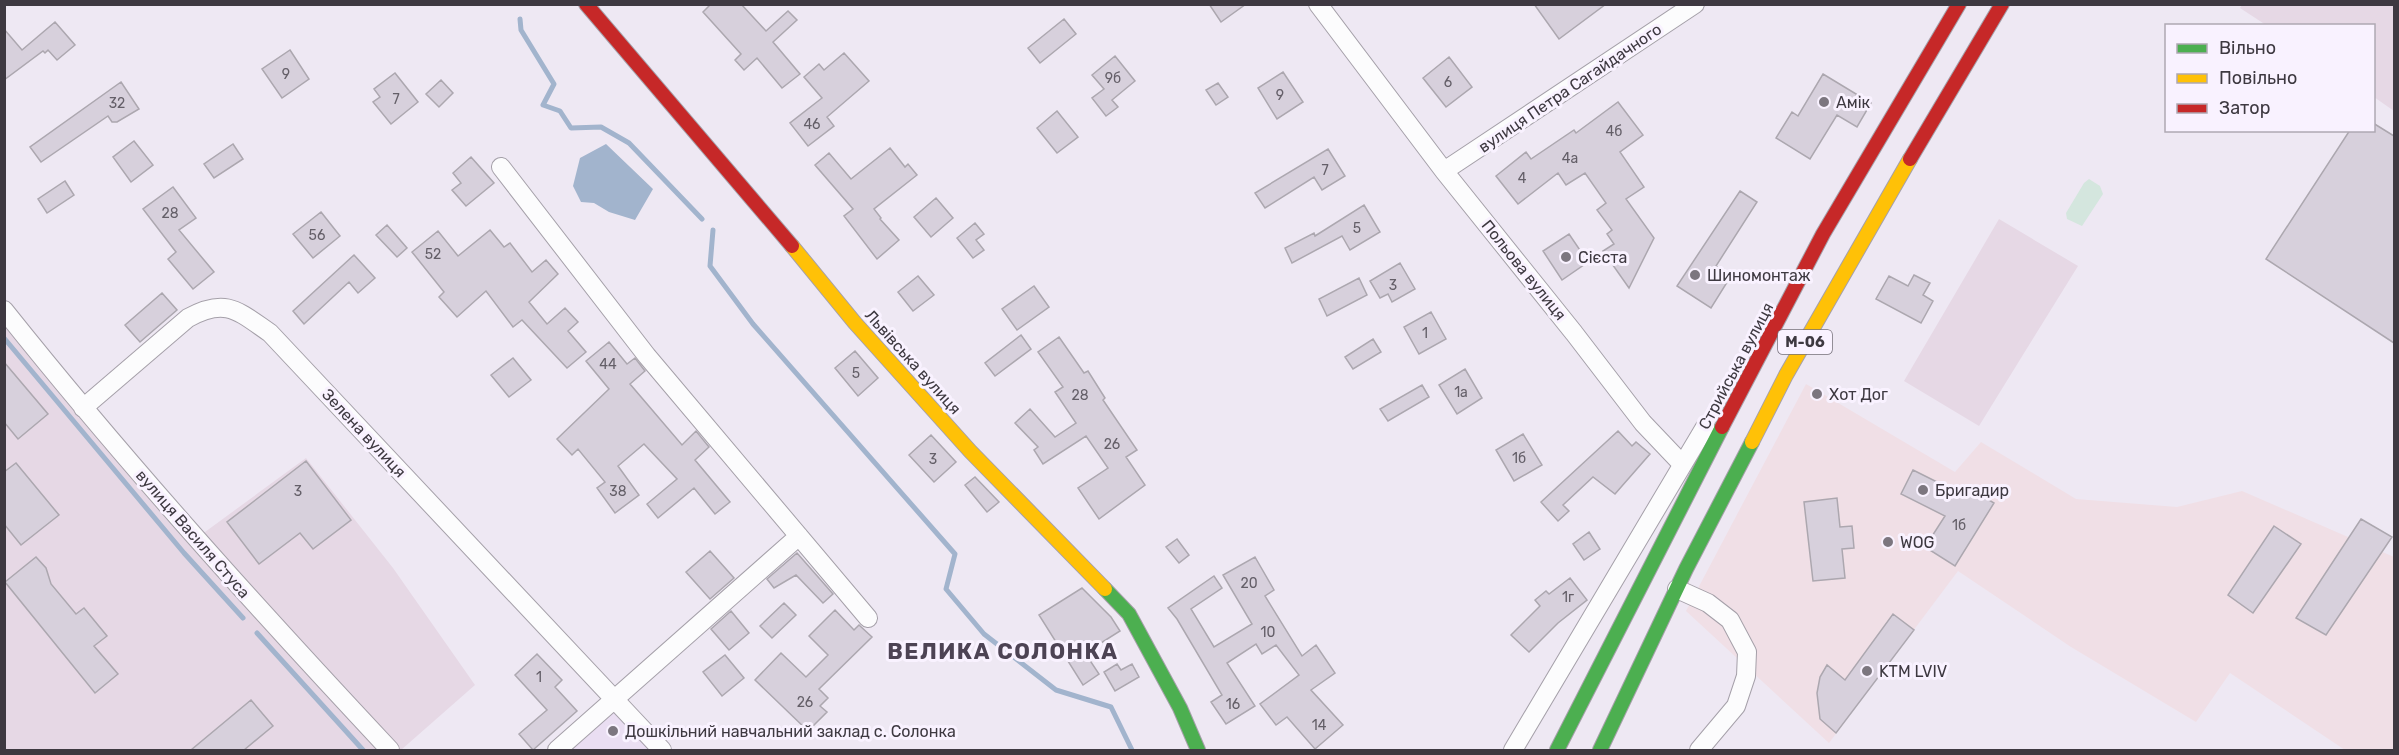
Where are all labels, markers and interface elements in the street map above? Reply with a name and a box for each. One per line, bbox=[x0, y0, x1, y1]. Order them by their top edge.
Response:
street label: вулиця Петра Сагайдачного bbox=[1475, 20, 1665, 156]
legend bbox=[2165, 24, 2375, 132]
text: Вільно bbox=[2219, 37, 2276, 59]
house number: 9 bbox=[282, 66, 290, 83]
text: Повільно bbox=[2219, 67, 2297, 89]
house number: 9б bbox=[1105, 70, 1121, 87]
house number: 6 bbox=[1444, 74, 1452, 91]
house number: 9 bbox=[1276, 87, 1284, 104]
house number: 7 bbox=[392, 91, 400, 108]
place label: Амік bbox=[1836, 93, 1871, 112]
house number: 32 bbox=[109, 95, 125, 112]
marker: Амік bbox=[1817, 95, 1831, 109]
text: Затор bbox=[2219, 97, 2270, 119]
house number: 46 bbox=[803, 116, 821, 133]
house number: 4б bbox=[1606, 123, 1622, 140]
house number: 4а bbox=[1562, 150, 1578, 167]
house number: 7 bbox=[1321, 162, 1329, 179]
house number: 4 bbox=[1518, 170, 1527, 187]
house number: 28 bbox=[161, 205, 179, 222]
street label: Польова вулиця bbox=[1478, 216, 1570, 324]
house number: 5 bbox=[1353, 220, 1361, 237]
house number: 56 bbox=[309, 227, 325, 244]
house number: 52 bbox=[425, 246, 441, 263]
place label: Сієста bbox=[1578, 248, 1627, 267]
marker: Сієста bbox=[1559, 250, 1573, 264]
place label: Шиномонтаж bbox=[1707, 266, 1811, 285]
marker: Шиномонтаж bbox=[1688, 268, 1702, 282]
house number: 3 bbox=[1389, 277, 1397, 294]
street label: Стрийська вулиця bbox=[1695, 299, 1777, 433]
street label: Львівська вулиця bbox=[861, 306, 965, 418]
house number: 1 bbox=[1422, 325, 1428, 342]
road number: М-06 bbox=[1778, 330, 1832, 354]
house number: 44 bbox=[599, 356, 617, 373]
house number: 5 bbox=[852, 365, 860, 382]
house number: 1а bbox=[1454, 384, 1468, 401]
street label: Зелена вулиця bbox=[318, 385, 410, 481]
place label: Хот Дог bbox=[1829, 385, 1888, 404]
house number: 28 bbox=[1071, 387, 1089, 404]
marker: Хот Дог bbox=[1810, 387, 1824, 401]
house number: 26 bbox=[1104, 436, 1120, 453]
house number: 1б bbox=[1512, 450, 1526, 467]
house number: 3 bbox=[929, 451, 937, 468]
street label: вулиця Василя Стуса bbox=[132, 466, 254, 602]
place label: Бригадир bbox=[1935, 481, 2009, 500]
house number: 3 bbox=[294, 483, 302, 500]
house number: 38 bbox=[609, 483, 627, 500]
marker: Бригадир bbox=[1916, 483, 1930, 497]
house number: 1б bbox=[1952, 517, 1966, 534]
place label: WOG bbox=[1900, 533, 1934, 552]
marker: WOG bbox=[1881, 535, 1895, 549]
house number: 20 bbox=[1240, 575, 1258, 592]
house number: 1г bbox=[1562, 589, 1574, 606]
house number: 10 bbox=[1261, 624, 1276, 641]
district label: ВЕЛИКА СОЛОНКА bbox=[887, 638, 1119, 665]
place label: KTM LVIV bbox=[1879, 662, 1947, 681]
marker: KTM LVIV bbox=[1860, 664, 1874, 678]
house number: 1 bbox=[536, 669, 542, 686]
house number: 26 bbox=[797, 694, 813, 711]
house number: 16 bbox=[1226, 696, 1240, 713]
house number: 14 bbox=[1312, 717, 1327, 734]
place label: Дошкільний навчальний заклад с. Солонка bbox=[625, 722, 956, 741]
marker: Дошкільний навчальний заклад с. Солонка bbox=[606, 724, 620, 738]

